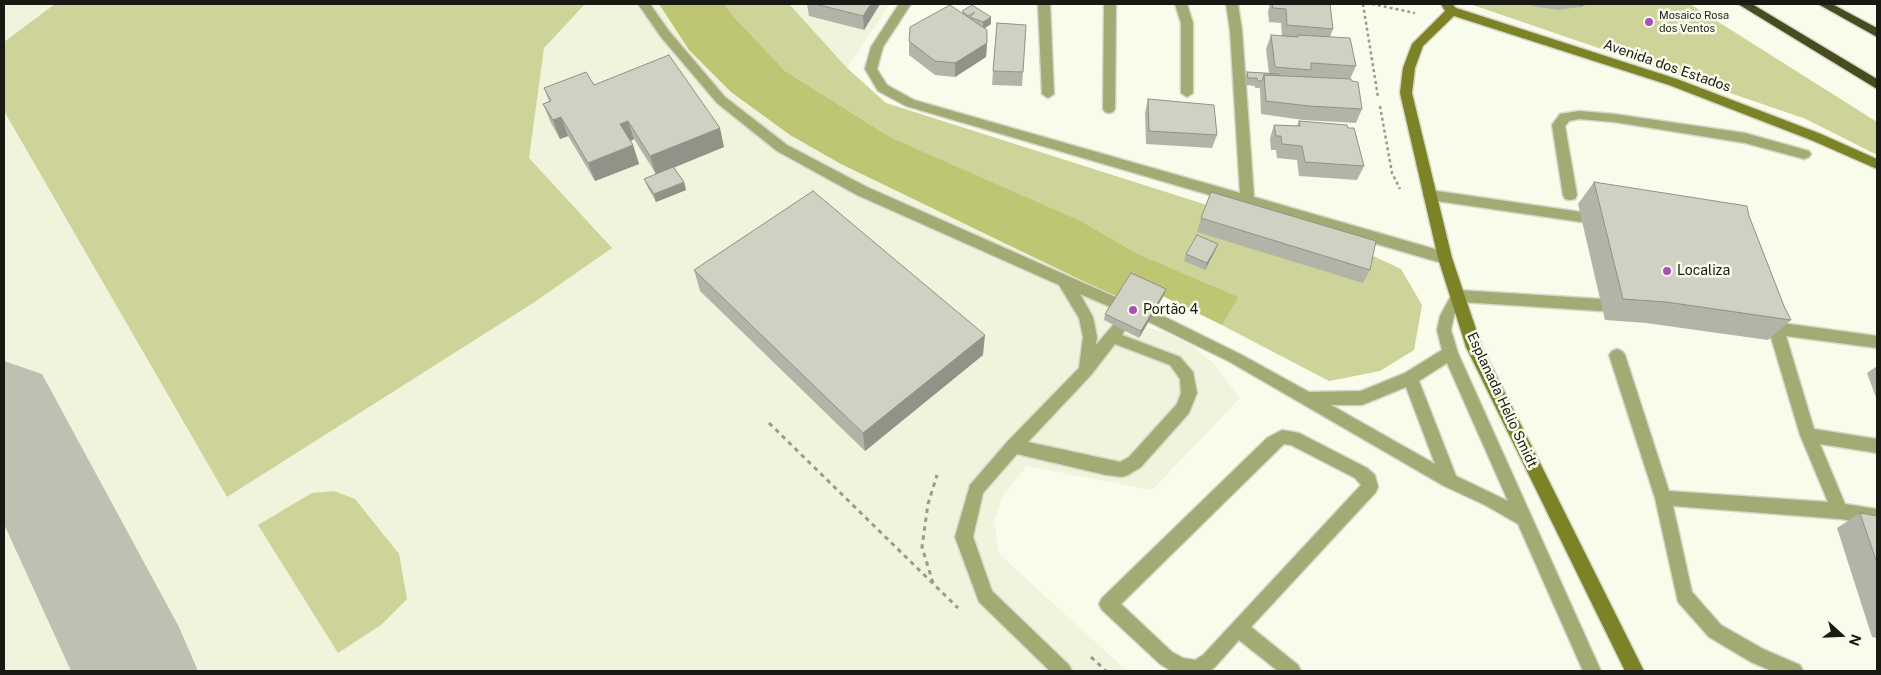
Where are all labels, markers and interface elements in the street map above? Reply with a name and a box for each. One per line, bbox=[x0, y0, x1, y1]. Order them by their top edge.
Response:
place label: Mosaico Rosa dos Ventos bbox=[1659, 9, 1729, 35]
marker: Mosaico Rosa dos Ventos bbox=[1643, 16, 1655, 28]
street label: Avenida dos Estados bbox=[1601, 36, 1733, 96]
place label: Localiza bbox=[1677, 263, 1730, 279]
marker: Localiza bbox=[1661, 265, 1673, 277]
place label: Portão 4 bbox=[1143, 302, 1198, 318]
marker: Portão 4 bbox=[1127, 304, 1139, 316]
street label: Esplanada Helio Smidt bbox=[1463, 330, 1541, 470]
north arrow bbox=[1816, 610, 1866, 660]
text: N bbox=[1846, 632, 1864, 648]

